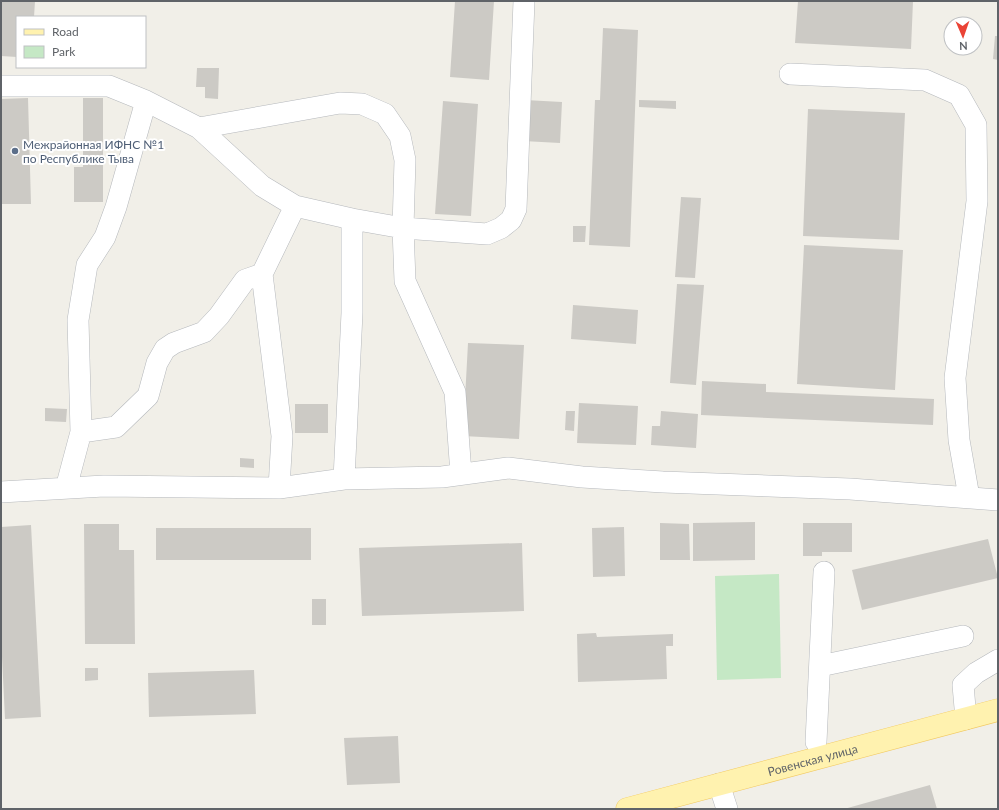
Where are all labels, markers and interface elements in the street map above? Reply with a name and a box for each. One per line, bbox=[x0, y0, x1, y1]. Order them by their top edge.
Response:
legend bbox=[16, 16, 146, 68]
north arrow bbox=[943, 16, 983, 56]
text: Road bbox=[52, 24, 79, 39]
text: N bbox=[959, 40, 968, 53]
text: Park bbox=[52, 44, 76, 59]
place label: Межрайонная ИФНС №1 по Республике Тыва bbox=[23, 137, 164, 166]
marker: Межрайонная ИФНС №1 по Республике Тыва bbox=[10, 146, 20, 156]
street label: Ровенская улица bbox=[766, 740, 859, 779]

